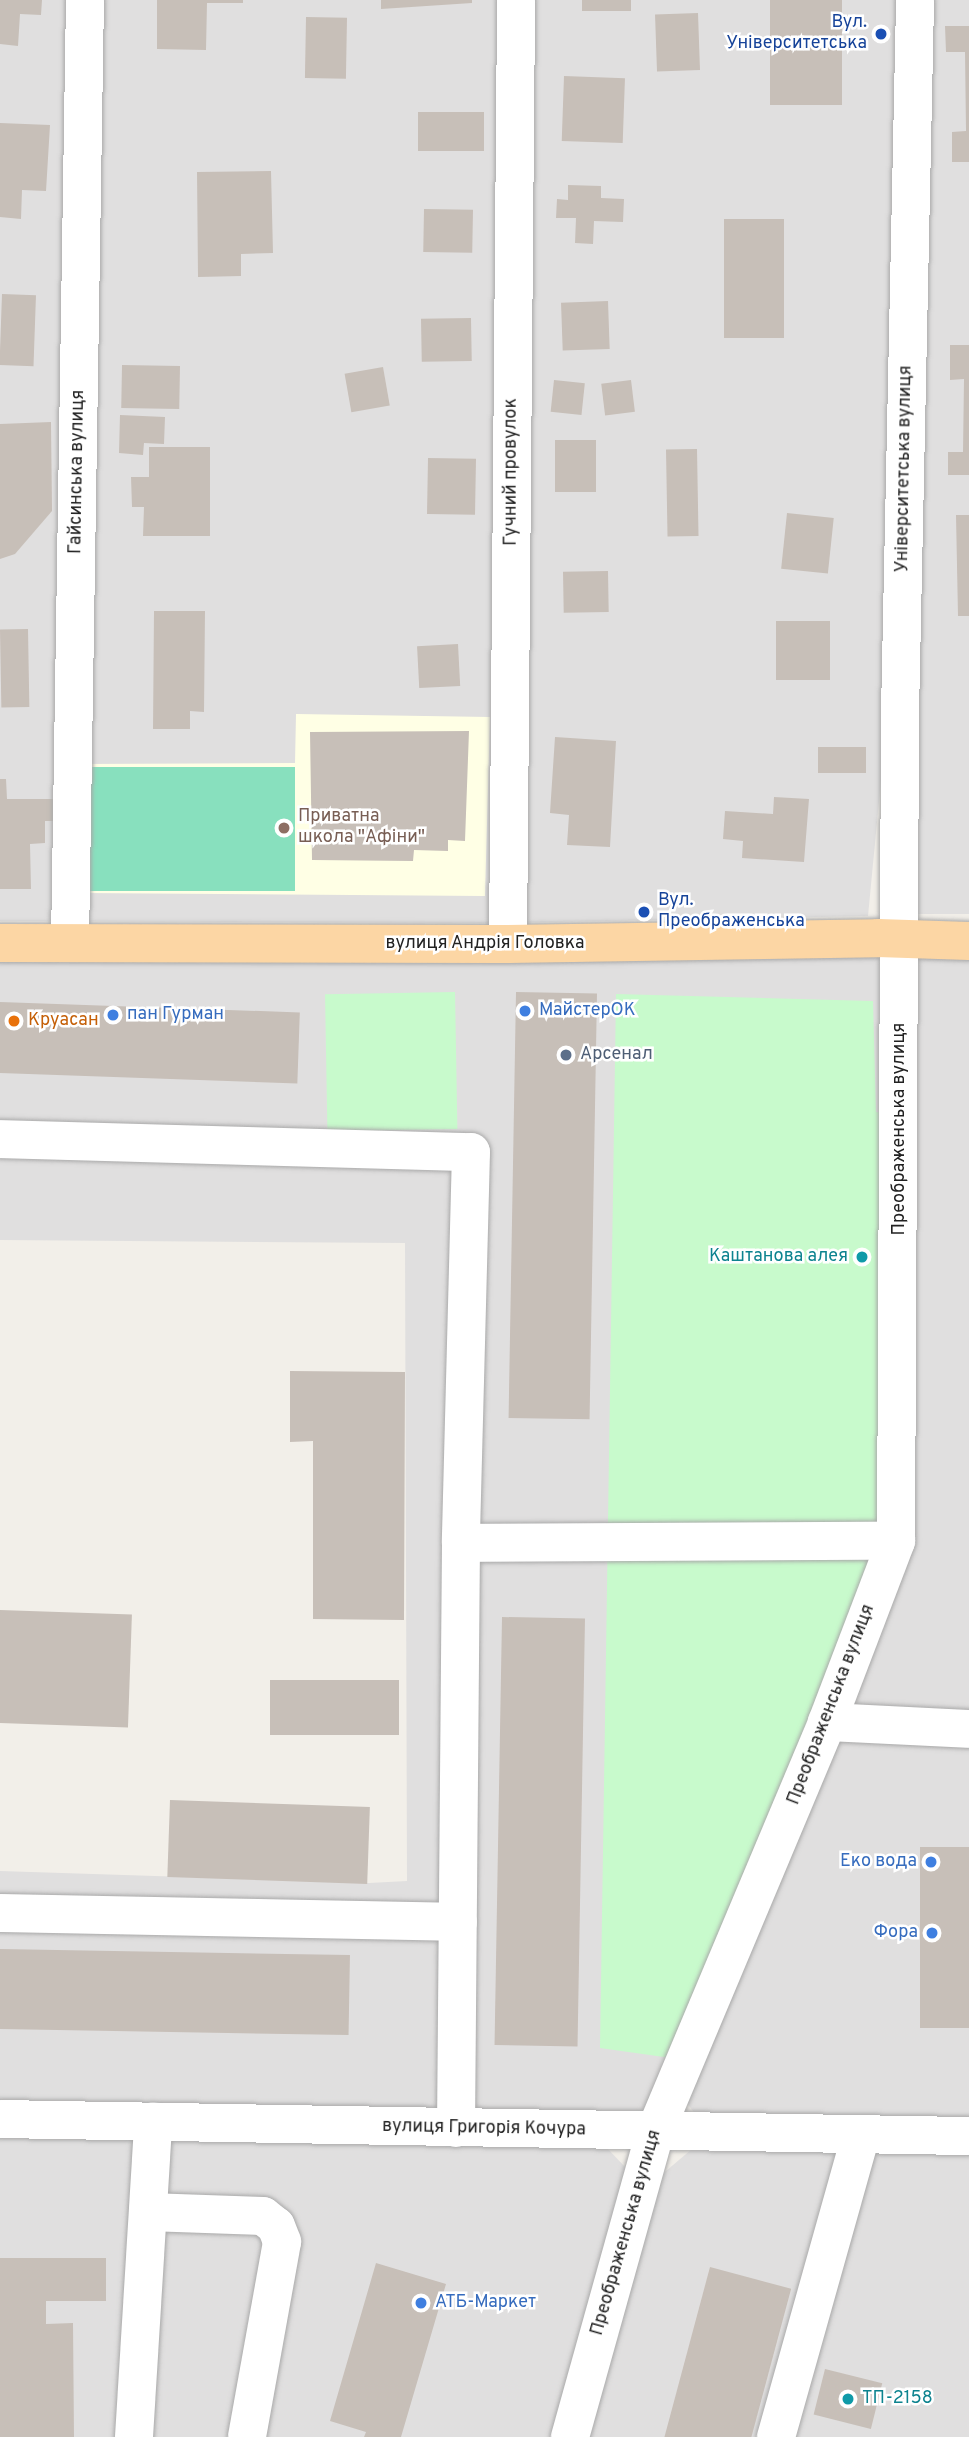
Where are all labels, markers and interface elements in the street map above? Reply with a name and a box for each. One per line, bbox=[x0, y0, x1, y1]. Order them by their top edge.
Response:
place label: Вул. Університетська bbox=[726, 13, 867, 56]
marker: Вул. Університетська bbox=[873, 26, 889, 42]
street label: Університетська вулиця bbox=[892, 365, 918, 573]
street label: Гайсинська вулиця bbox=[66, 390, 90, 554]
street label: Гучний провулок bbox=[501, 398, 523, 546]
place label: Приватна школа "Афіни" bbox=[298, 807, 425, 850]
marker: Приватна школа "Афіни" bbox=[276, 820, 292, 836]
place label: Вул. Преображенська bbox=[658, 891, 805, 934]
marker: Вул. Преображенська bbox=[636, 904, 652, 920]
street label: вулиця Андрія Головка bbox=[385, 933, 585, 955]
place label: МайстерОК bbox=[539, 1000, 636, 1022]
marker: МайстерОК bbox=[517, 1003, 533, 1019]
place label: пан Гурман bbox=[127, 1004, 224, 1026]
marker: пан Гурман bbox=[105, 1007, 121, 1023]
place label: Круасан bbox=[28, 1010, 99, 1032]
marker: Круасан bbox=[6, 1013, 22, 1029]
street label: Преображенська вулиця bbox=[889, 1023, 911, 1235]
place label: Арсенал bbox=[580, 1044, 653, 1066]
marker: Арсенал bbox=[558, 1047, 574, 1063]
place label: Каштанова алея bbox=[709, 1246, 848, 1268]
marker: Каштанова алея bbox=[854, 1249, 870, 1265]
street label: Преображенська вулиця bbox=[784, 1602, 880, 1808]
place label: Еко вода bbox=[840, 1851, 917, 1873]
marker: Еко вода bbox=[923, 1854, 939, 1870]
place label: Фора bbox=[874, 1922, 918, 1944]
marker: Фора bbox=[924, 1925, 940, 1941]
street label: вулиця Григорія Кочура bbox=[382, 2116, 586, 2142]
street label: Преображенська вулиця bbox=[587, 2128, 667, 2338]
place label: АТБ-Маркет bbox=[435, 2292, 536, 2314]
marker: АТБ-Маркет bbox=[413, 2295, 429, 2311]
place label: ТП-2158 bbox=[862, 2388, 933, 2410]
marker: ТП-2158 bbox=[840, 2391, 856, 2407]

